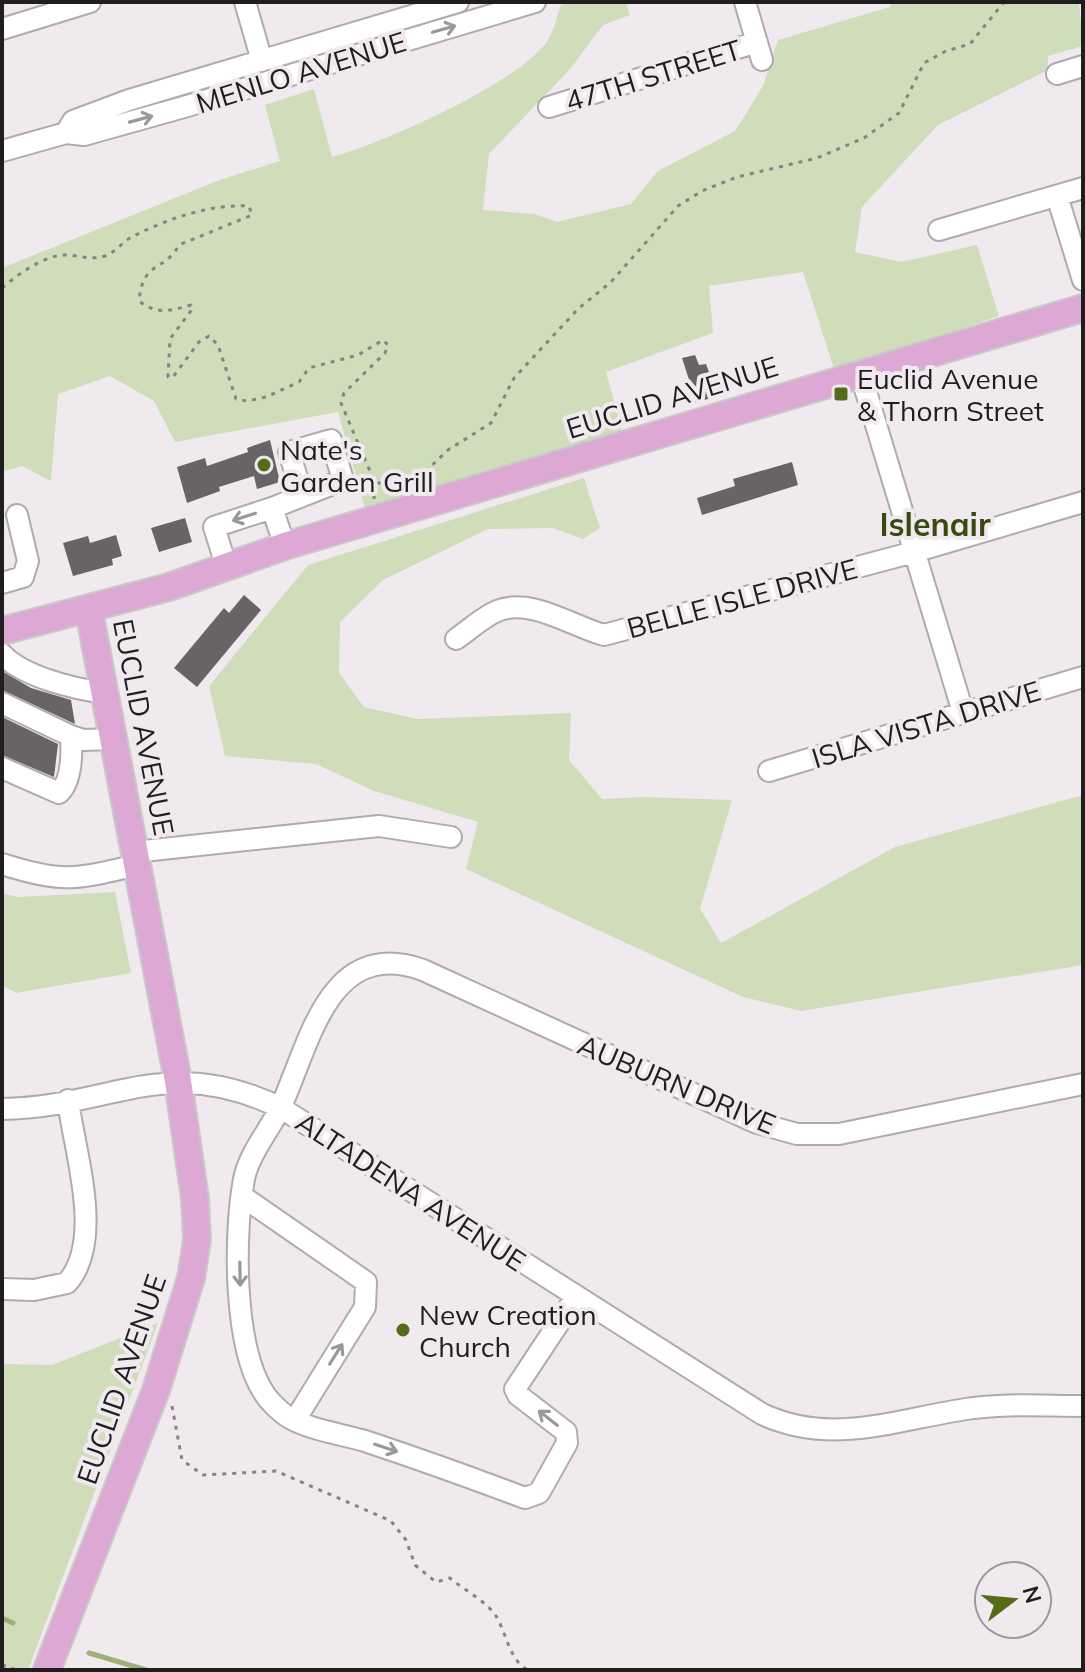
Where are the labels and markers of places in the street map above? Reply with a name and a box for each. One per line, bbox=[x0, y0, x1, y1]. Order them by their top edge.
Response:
place label: Euclid Avenue & Thorn Street bbox=[857, 361, 1044, 428]
marker: Euclid Avenue & Thorn Street bbox=[832, 385, 850, 403]
place label: Nate's Garden Grill bbox=[280, 432, 434, 499]
marker: Nate's Garden Grill bbox=[255, 456, 273, 474]
place label: New Creation Church bbox=[419, 1297, 597, 1364]
marker: New Creation Church bbox=[394, 1321, 412, 1339]

